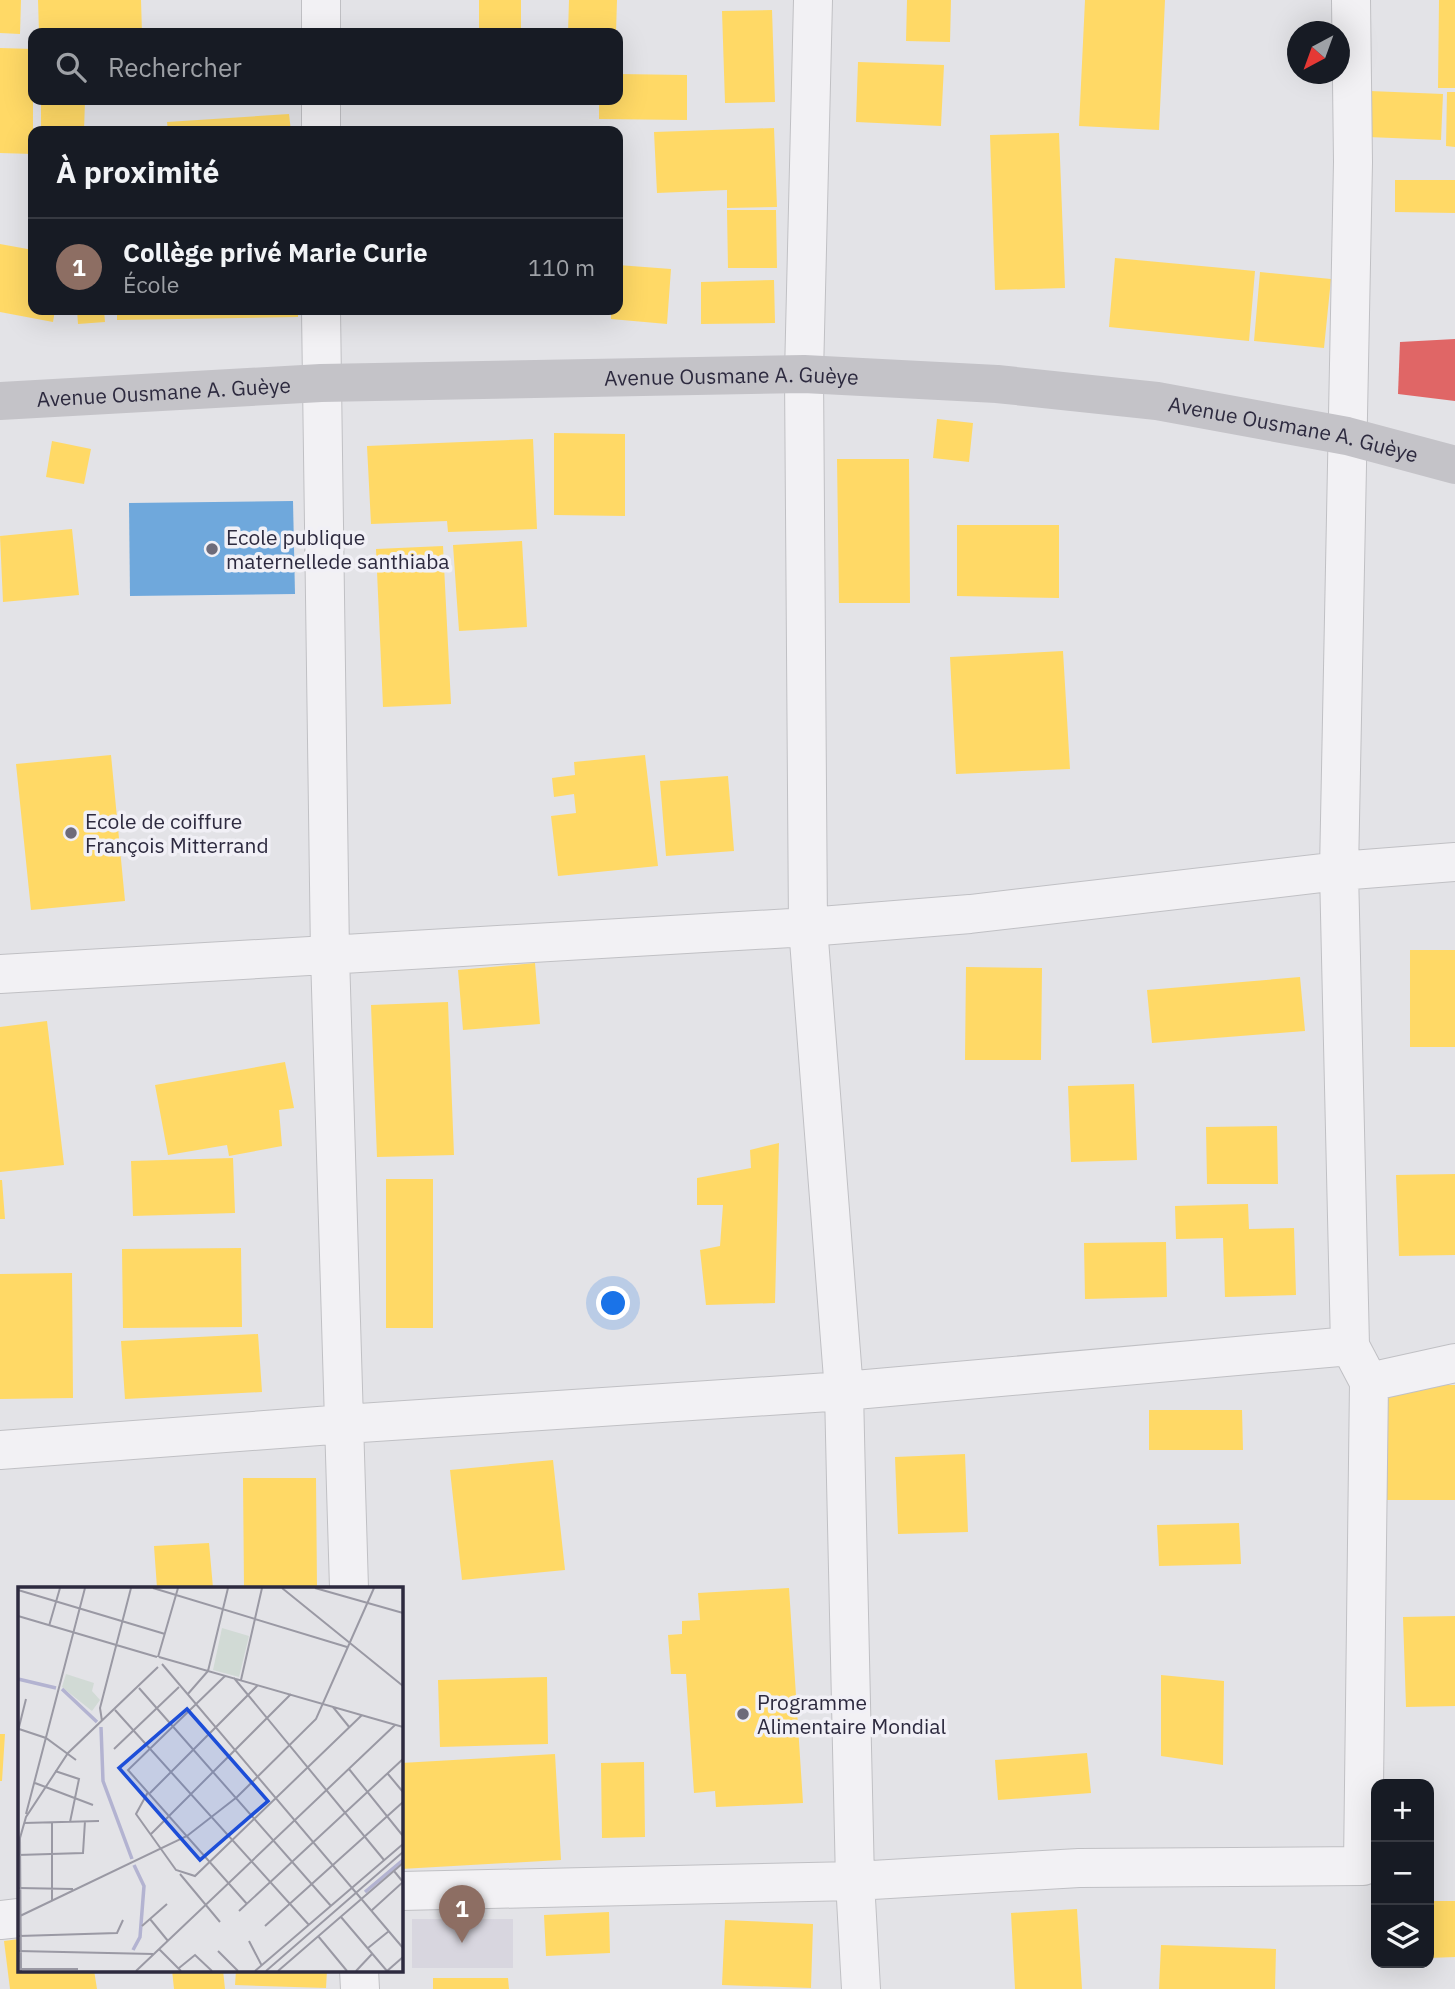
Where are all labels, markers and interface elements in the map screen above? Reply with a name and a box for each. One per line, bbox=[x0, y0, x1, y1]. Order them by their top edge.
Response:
north arrow bbox=[1287, 21, 1350, 84]
search box bbox=[28, 28, 623, 105]
icon: search bbox=[52, 48, 90, 86]
text: Rechercher bbox=[108, 50, 242, 84]
text: À proximité bbox=[56, 152, 219, 191]
text: Collège privé Marie Curie bbox=[123, 235, 428, 269]
text: 1 bbox=[72, 252, 86, 282]
text: 110 m bbox=[528, 252, 595, 282]
text: École bbox=[123, 269, 179, 299]
street label: Avenue Ousmane A. Guèye bbox=[604, 360, 859, 392]
street label: Avenue Ousmane A. Guèye bbox=[36, 371, 292, 413]
street label: Avenue Ousmane A. Guèye bbox=[1166, 389, 1421, 469]
place label: Ecole publique maternellede santhiaba bbox=[226, 523, 450, 575]
marker: Ecole publique maternellede santhiaba bbox=[204, 541, 220, 557]
place label: Ecole de coiffure François Mitterrand bbox=[85, 807, 269, 859]
marker: Ecole de coiffure François Mitterrand bbox=[63, 825, 79, 841]
your location bbox=[596, 1286, 630, 1320]
inset map bbox=[18, 1587, 402, 1972]
place label: Programme Alimentaire Mondial bbox=[757, 1688, 947, 1740]
marker: Programme Alimentaire Mondial bbox=[735, 1706, 751, 1722]
map controls bbox=[1371, 1779, 1434, 1968]
button: + bbox=[1371, 1779, 1434, 1842]
button: − bbox=[1371, 1842, 1434, 1905]
pin: 1 bbox=[439, 1885, 485, 1943]
button: layers bbox=[1371, 1905, 1434, 1968]

